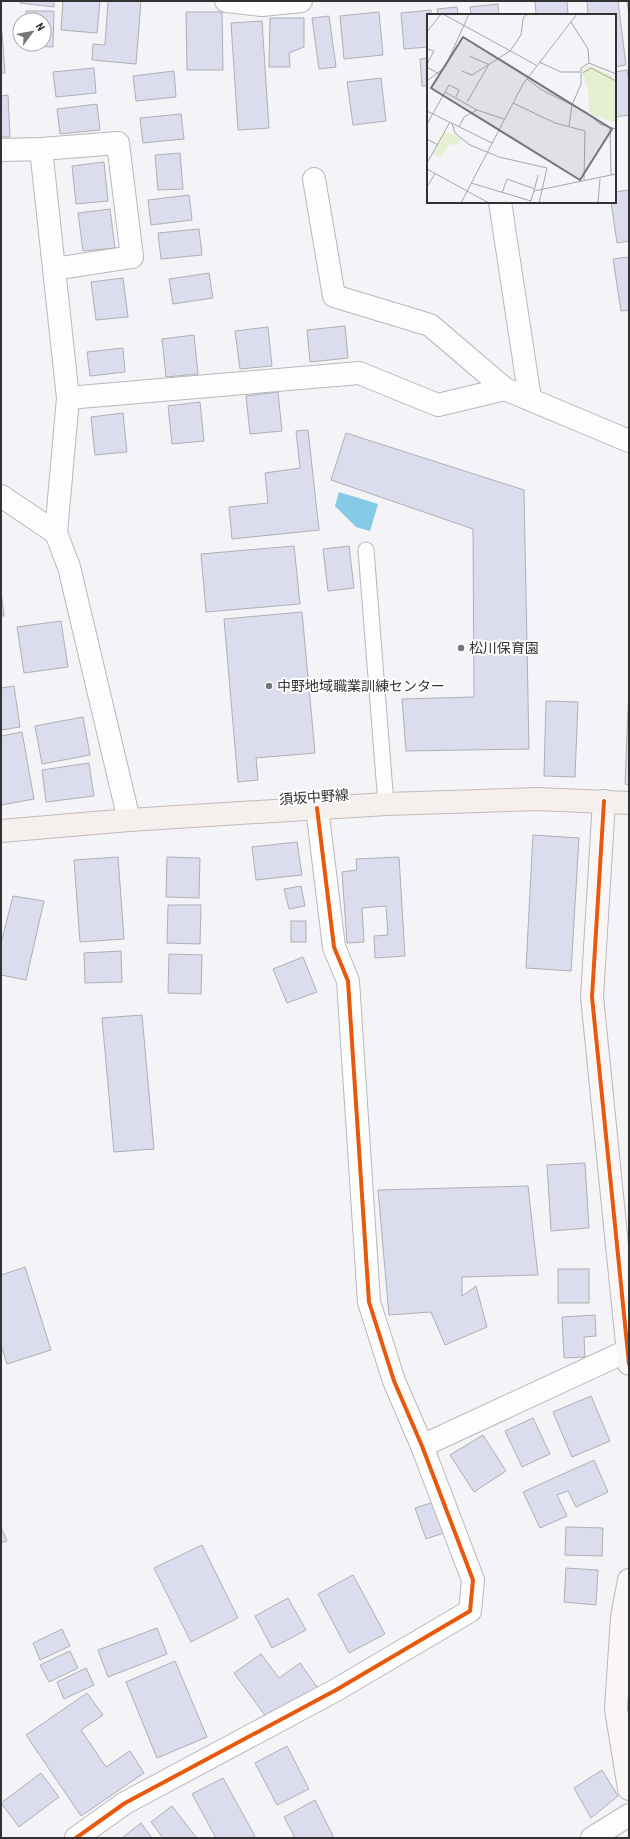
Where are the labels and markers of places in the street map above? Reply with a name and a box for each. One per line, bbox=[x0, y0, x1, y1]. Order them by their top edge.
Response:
place label: 松川保育園 bbox=[469, 640, 539, 656]
marker: 松川保育園 bbox=[456, 643, 466, 653]
place label: 中野地域職業訓練センター bbox=[277, 678, 445, 694]
marker: 中野地域職業訓練センター bbox=[264, 681, 274, 691]

